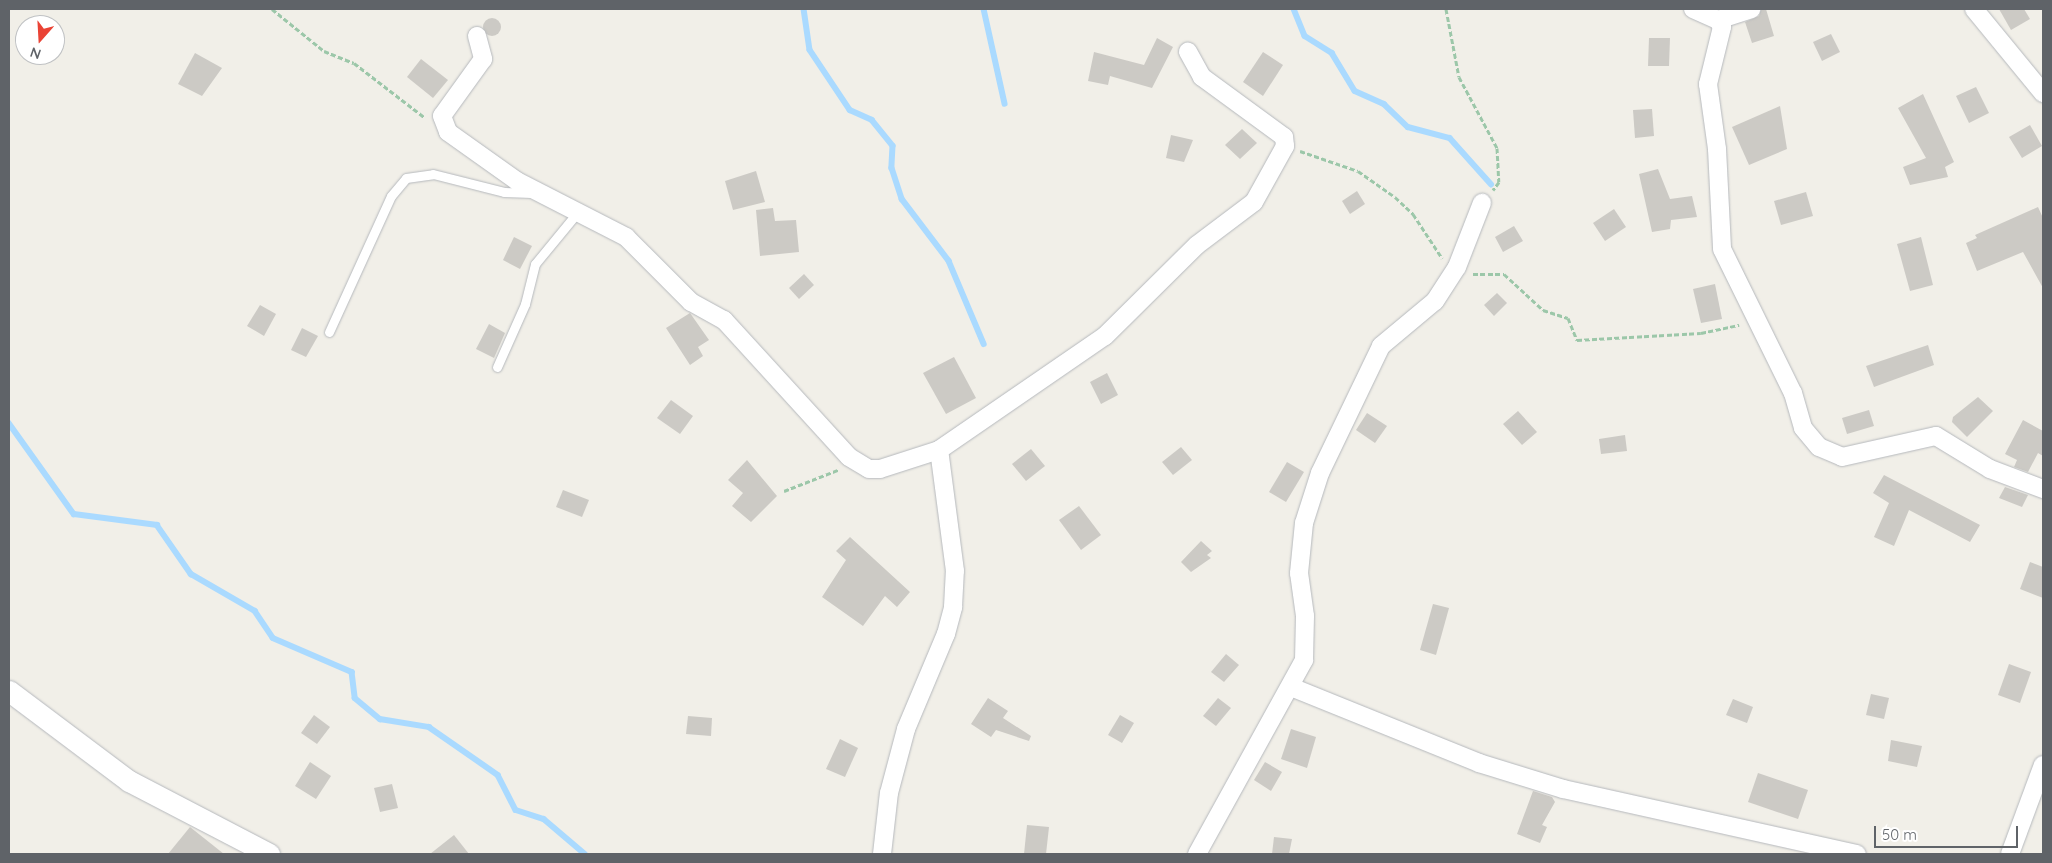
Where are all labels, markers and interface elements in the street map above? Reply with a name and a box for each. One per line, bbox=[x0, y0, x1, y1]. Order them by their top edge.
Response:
north arrow bbox=[15, 15, 65, 65]
text: N bbox=[28, 43, 43, 63]
scale bar bbox=[1877, 816, 2021, 848]
text: 50 m bbox=[1882, 825, 1917, 844]

